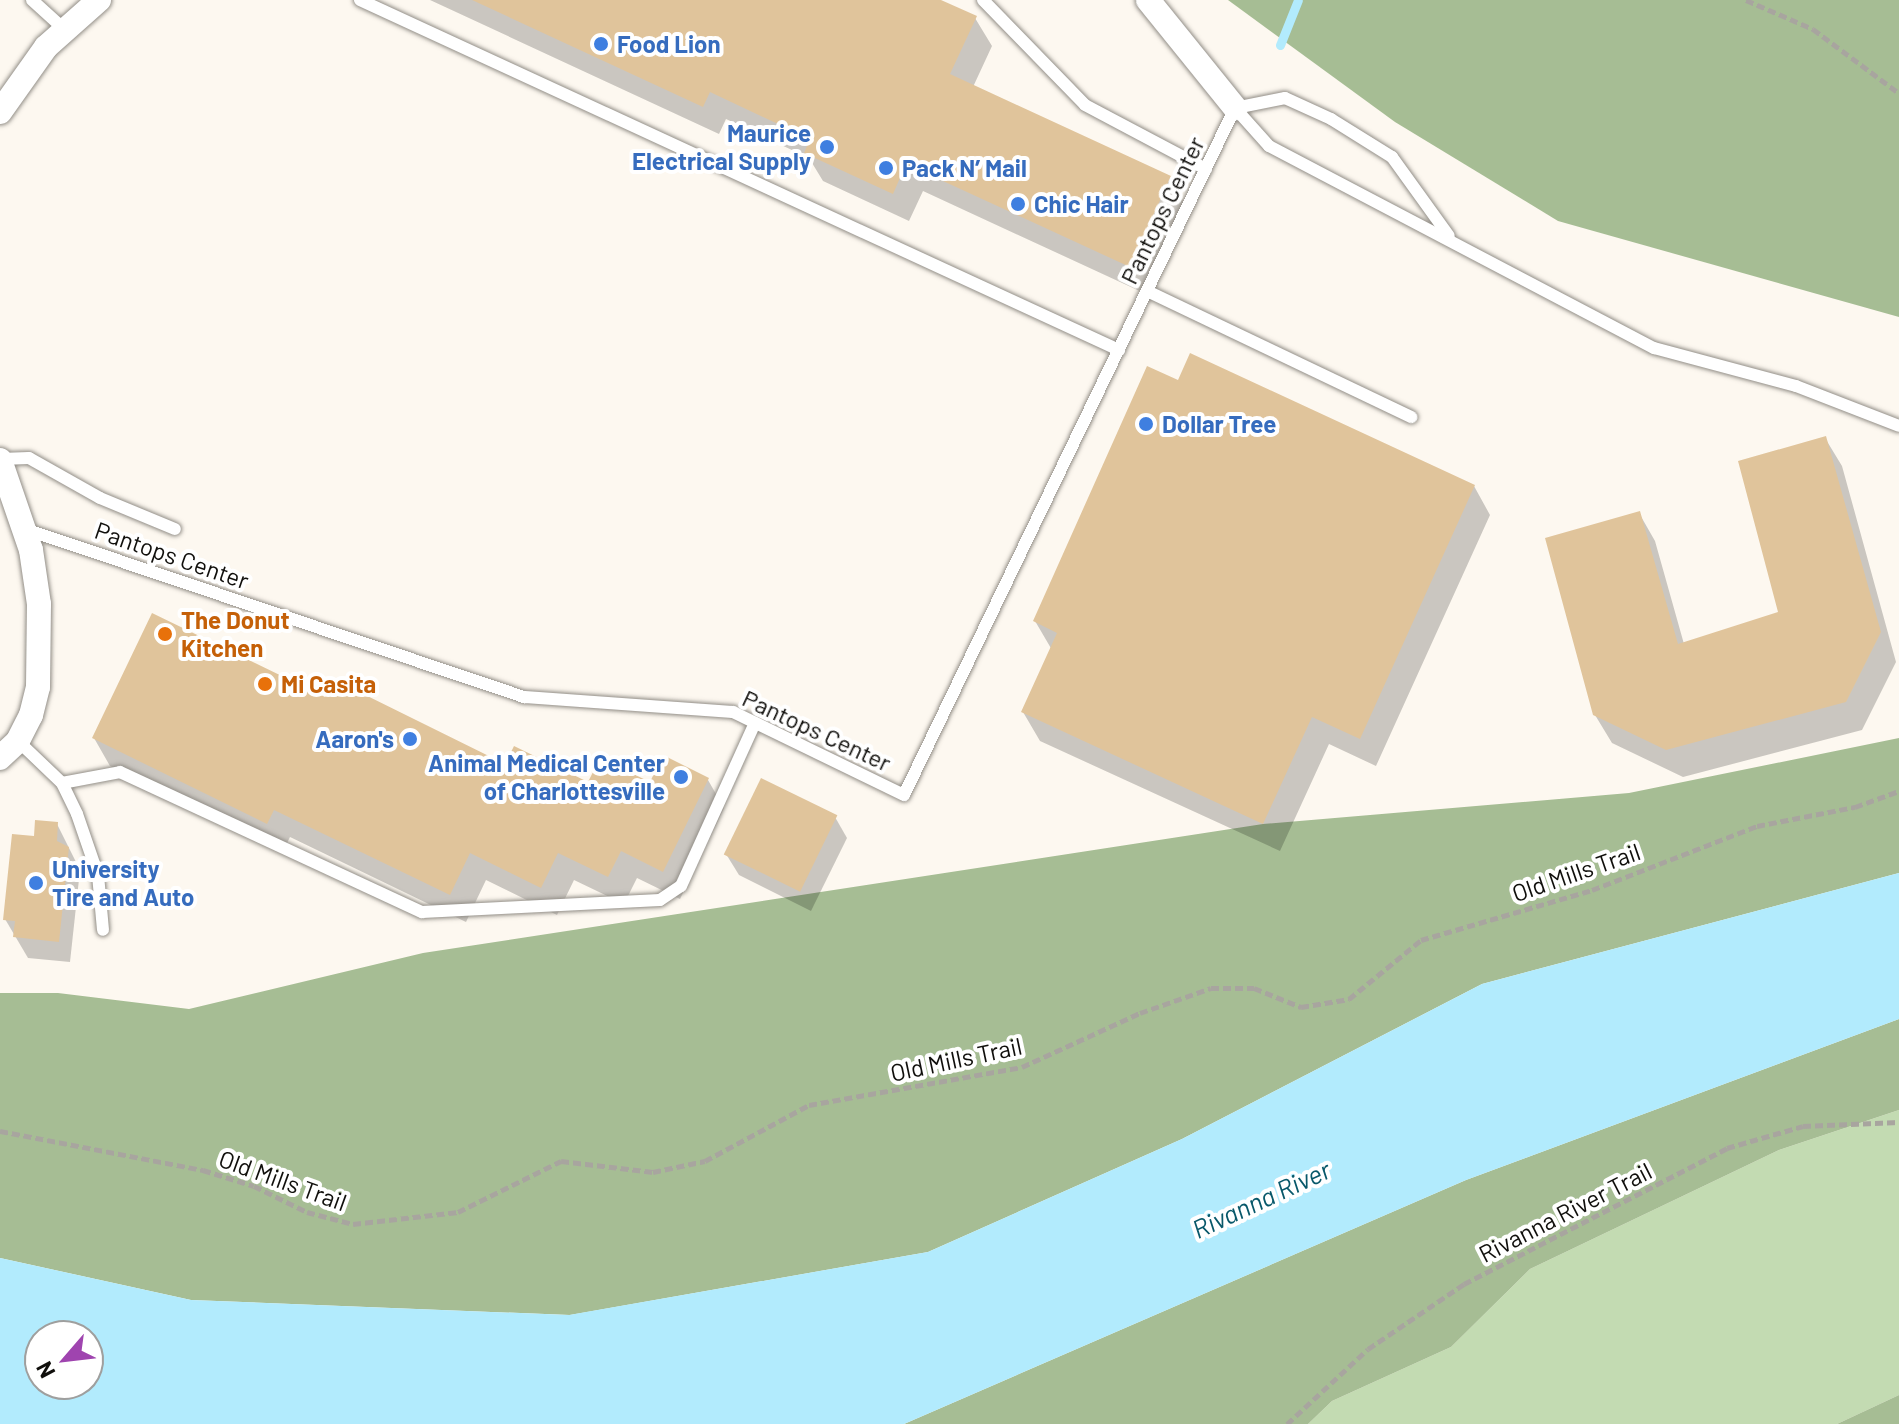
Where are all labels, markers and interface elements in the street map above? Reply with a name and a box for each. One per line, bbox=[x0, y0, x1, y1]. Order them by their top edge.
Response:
place label: Food Lion bbox=[617, 30, 721, 58]
marker: Food Lion bbox=[592, 35, 610, 53]
place label: Maurice Electrical Supply bbox=[632, 119, 811, 175]
street label: Pantops Center bbox=[1114, 132, 1210, 288]
marker: Maurice Electrical Supply bbox=[818, 138, 836, 156]
place label: Pack N’ Mail bbox=[902, 154, 1027, 182]
marker: Pack N’ Mail bbox=[877, 159, 895, 177]
place label: Chic Hair bbox=[1034, 190, 1129, 218]
marker: Chic Hair bbox=[1009, 195, 1027, 213]
place label: Dollar Tree bbox=[1162, 410, 1276, 438]
marker: Dollar Tree bbox=[1137, 415, 1155, 433]
street label: Pantops Center bbox=[91, 515, 253, 595]
place label: The Donut Kitchen bbox=[181, 606, 290, 662]
marker: The Donut Kitchen bbox=[156, 625, 174, 643]
place label: Mi Casita bbox=[281, 670, 376, 698]
marker: Mi Casita bbox=[256, 675, 274, 693]
street label: Pantops Center bbox=[738, 683, 896, 777]
place label: Aaron's bbox=[315, 725, 394, 753]
marker: Aaron's bbox=[401, 730, 419, 748]
place label: Animal Medical Center of Charlottesville bbox=[428, 749, 665, 805]
marker: Animal Medical Center of Charlottesville bbox=[672, 768, 690, 786]
street label: Old Mills Trail bbox=[1508, 837, 1644, 907]
place label: University Tire and Auto bbox=[52, 855, 194, 911]
marker: University Tire and Auto bbox=[27, 874, 45, 892]
street label: Old Mills Trail bbox=[887, 1031, 1025, 1087]
street label: Old Mills Trail bbox=[215, 1144, 351, 1216]
water label: Rivanna River bbox=[1187, 1153, 1335, 1245]
street label: Rivanna River Trail bbox=[1474, 1156, 1656, 1268]
north arrow bbox=[24, 1320, 104, 1400]
text: N bbox=[30, 1358, 59, 1383]

